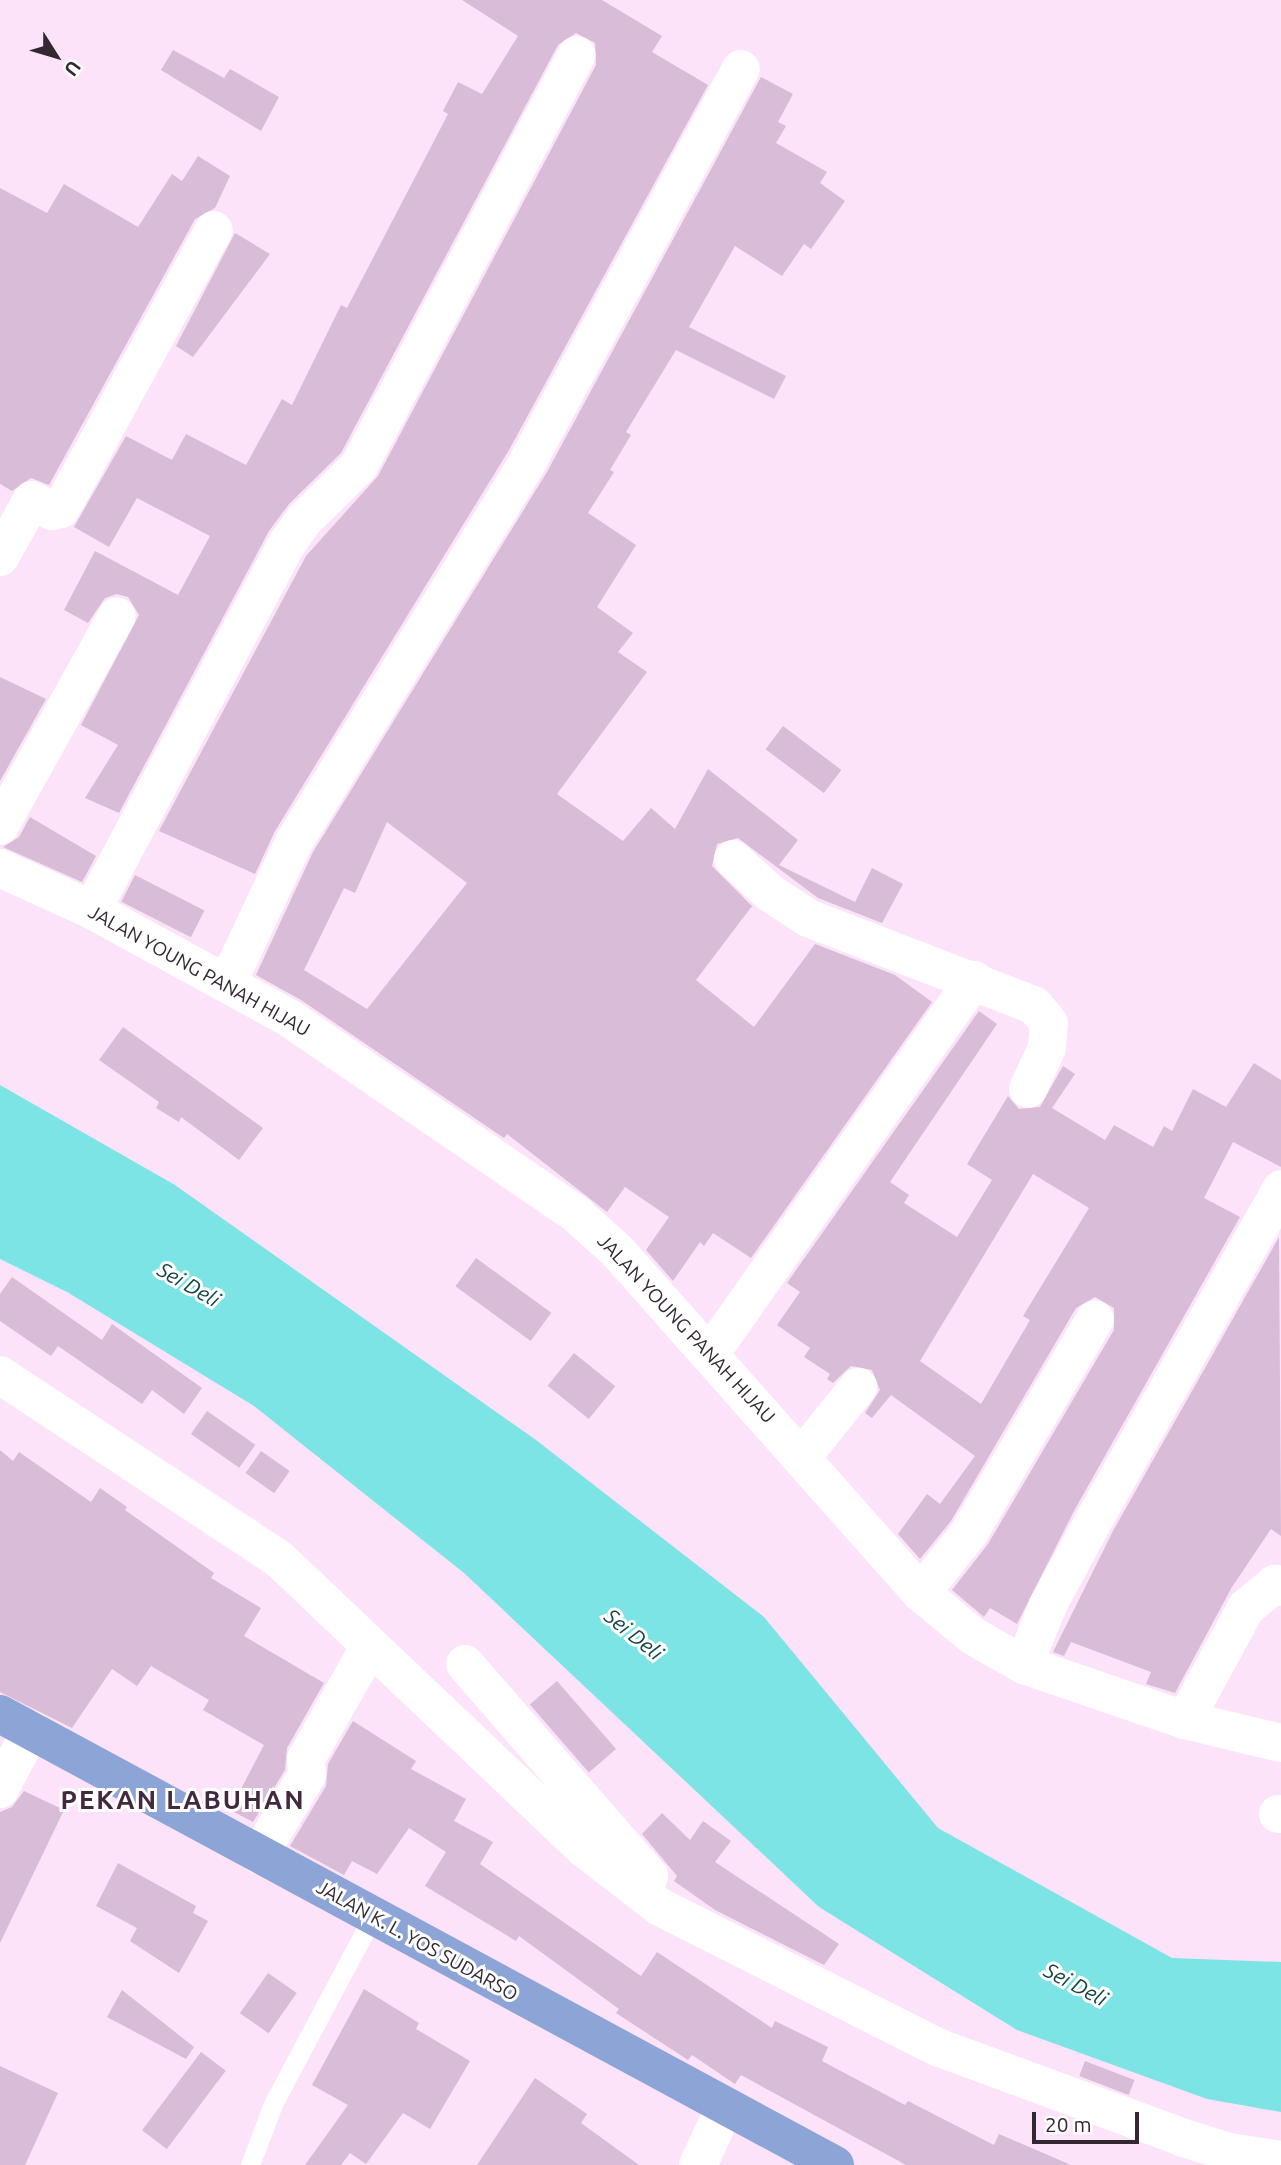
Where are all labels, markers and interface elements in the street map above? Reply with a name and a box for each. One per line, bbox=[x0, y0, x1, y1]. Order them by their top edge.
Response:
north arrow bbox=[21, 21, 91, 91]
text: U bbox=[60, 57, 86, 81]
street label: JALAN YOUNG PANAH HIJAU bbox=[84, 900, 314, 1042]
street label: JALAN YOUNG PANAH HIJAU bbox=[592, 1230, 780, 1428]
water label: Sei Deli bbox=[153, 1256, 225, 1312]
water label: Sei Deli bbox=[600, 1603, 668, 1665]
district label: PEKAN LABUHAN bbox=[62, 1784, 304, 1816]
street label: JALAN K. L. YOS SUDARSO bbox=[312, 1876, 522, 2006]
water label: Sei Deli bbox=[1040, 1957, 1112, 2011]
scale bar bbox=[1036, 2098, 1143, 2142]
text: 20 m bbox=[1045, 2112, 1092, 2136]

